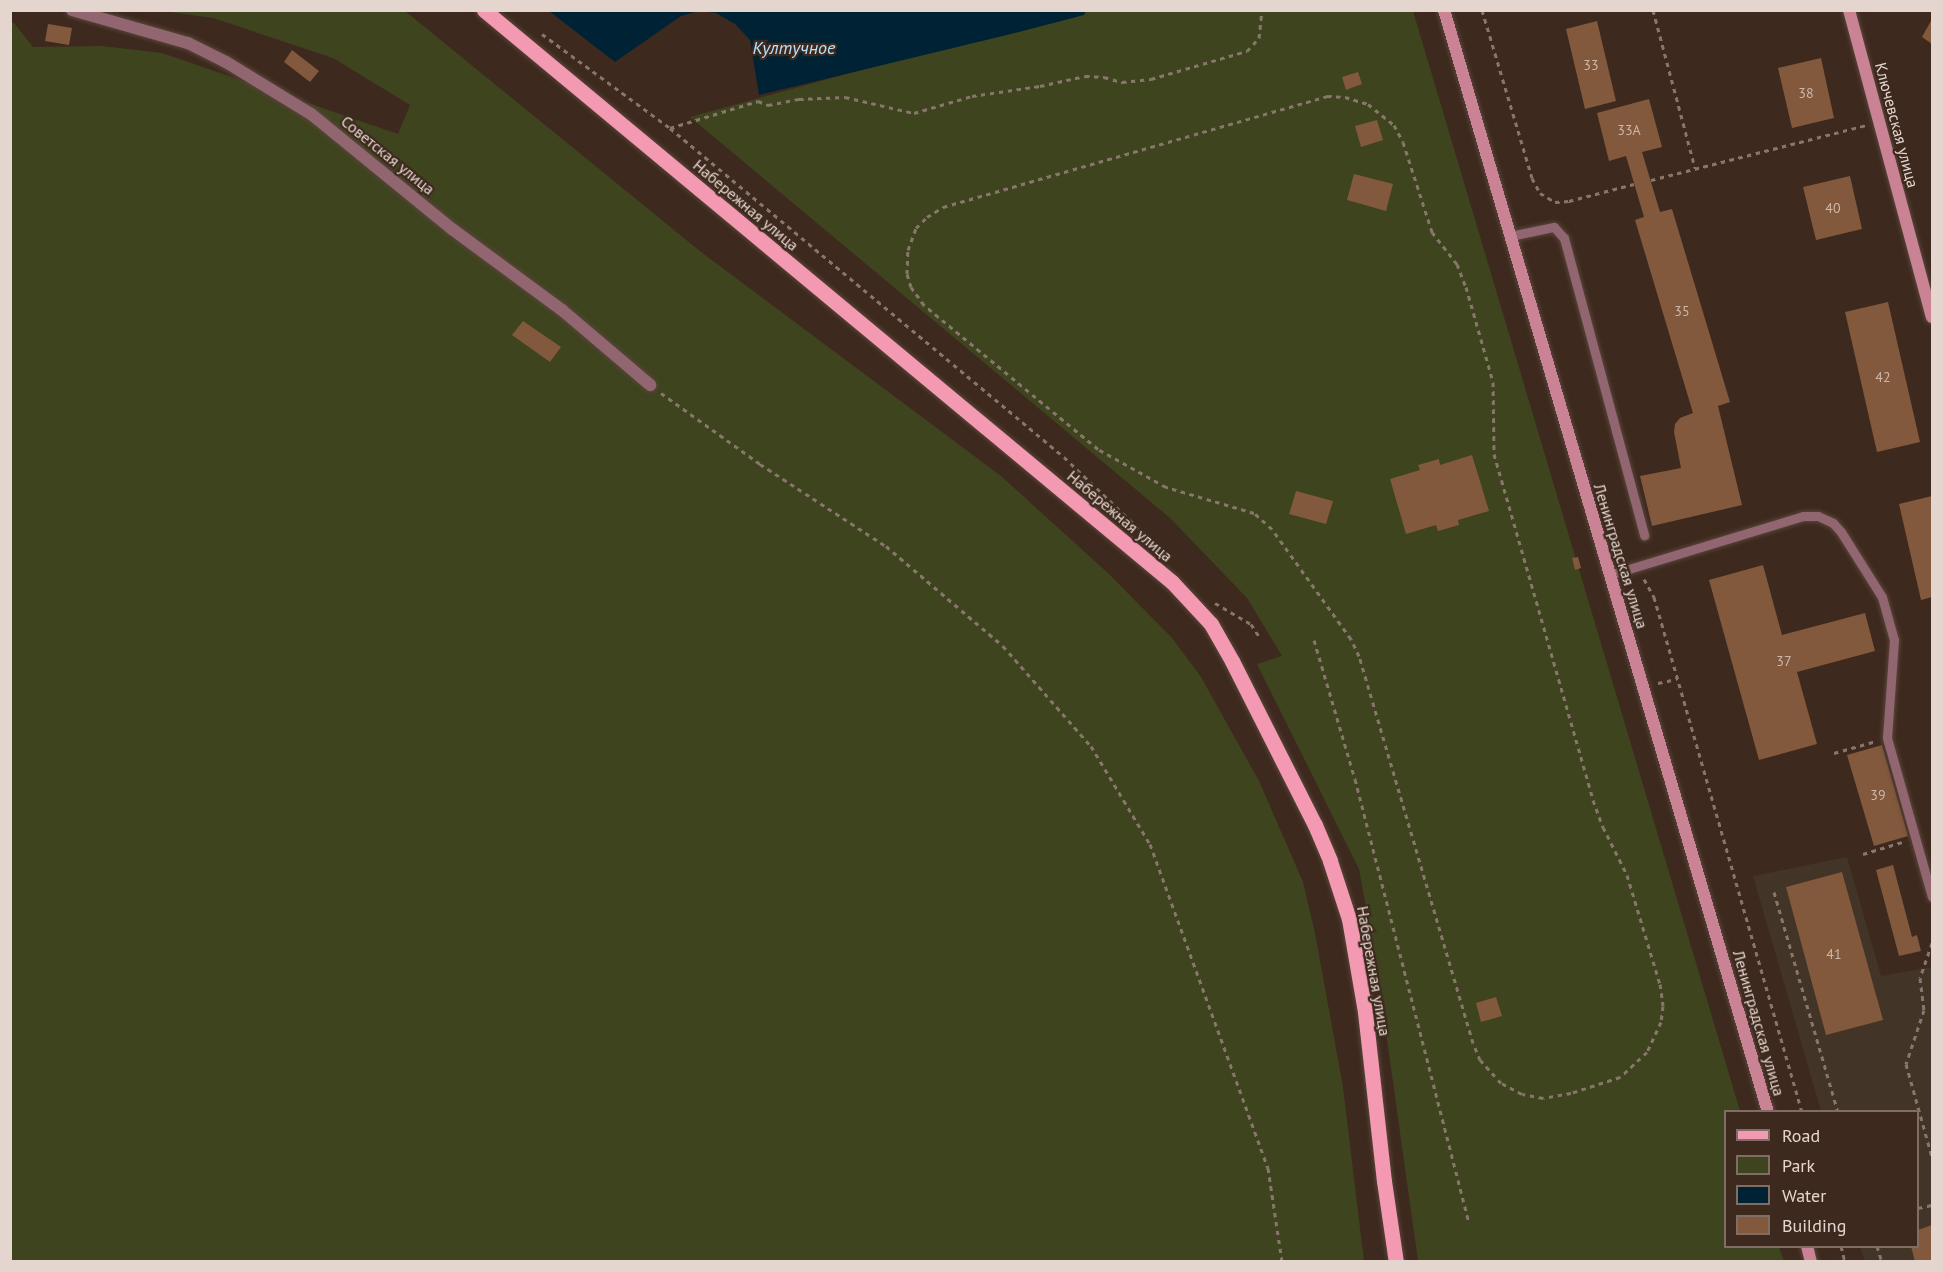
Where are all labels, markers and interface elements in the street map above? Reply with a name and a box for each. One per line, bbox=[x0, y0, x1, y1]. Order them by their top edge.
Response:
water label: Култучное bbox=[753, 37, 835, 59]
house number: 33 bbox=[1583, 57, 1599, 73]
street label: Ключевская улица bbox=[1871, 60, 1923, 190]
house number: 38 bbox=[1798, 85, 1814, 101]
street label: Советская улица bbox=[337, 111, 439, 199]
house number: 33А bbox=[1617, 122, 1641, 138]
street label: Набережная улица bbox=[689, 155, 803, 255]
house number: 40 bbox=[1825, 200, 1841, 216]
house number: 35 bbox=[1674, 303, 1690, 319]
house number: 42 bbox=[1875, 369, 1891, 385]
street label: Набережная улица bbox=[1063, 466, 1177, 566]
street label: Ленинградская улица bbox=[1590, 481, 1652, 631]
house number: 37 bbox=[1776, 653, 1792, 669]
house number: 39 bbox=[1870, 787, 1886, 803]
street label: Набережная улица bbox=[1353, 904, 1395, 1038]
house number: 41 bbox=[1826, 946, 1842, 962]
street label: Ленинградская улица bbox=[1729, 948, 1789, 1098]
legend bbox=[1724, 1110, 1919, 1248]
text: Road bbox=[1782, 1124, 1820, 1147]
text: Park bbox=[1782, 1154, 1815, 1177]
text: Water bbox=[1782, 1184, 1826, 1207]
text: Building bbox=[1782, 1214, 1846, 1237]

